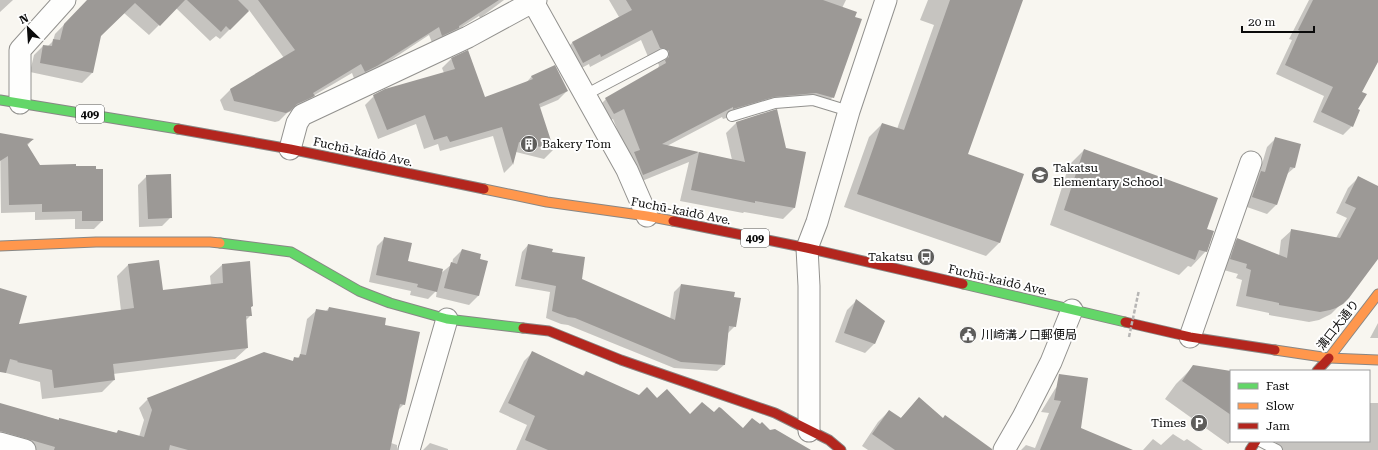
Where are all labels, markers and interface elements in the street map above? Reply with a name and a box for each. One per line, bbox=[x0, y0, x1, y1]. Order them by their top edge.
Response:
north arrow bbox=[8, 8, 48, 48]
scale bar bbox=[1242, 8, 1314, 34]
text: N bbox=[17, 11, 31, 27]
text: 20 m bbox=[1248, 15, 1275, 29]
road number: 409 bbox=[76, 105, 104, 123]
building icon: Bakery Tom bbox=[519, 134, 539, 154]
street label: Fuchū-kaidō Ave. bbox=[312, 135, 414, 169]
place label: Bakery Tom bbox=[542, 137, 611, 151]
place label: Takatsu Elementary School bbox=[1053, 161, 1163, 189]
school or university icon: Takatsu Elementary School bbox=[1030, 165, 1050, 185]
street label: Fuchū-kaidō Ave. bbox=[630, 194, 732, 228]
road number: 409 bbox=[741, 229, 769, 247]
bus stop icon: Takatsu bbox=[916, 247, 936, 267]
place label: Takatsu bbox=[868, 250, 914, 264]
street label: Fuchū-kaidō Ave. bbox=[947, 262, 1049, 298]
street label: 溝口大通り bbox=[1314, 297, 1362, 353]
public building icon: 川崎溝ノ口郵便局 bbox=[958, 325, 978, 345]
place label: 川崎溝ノ口郵便局 bbox=[981, 328, 1077, 342]
legend bbox=[1230, 370, 1370, 442]
text: Fast bbox=[1266, 379, 1290, 393]
text: Slow bbox=[1266, 399, 1294, 413]
parking icon: Times bbox=[1189, 413, 1209, 433]
place label: Times bbox=[1151, 416, 1186, 430]
text: Jam bbox=[1266, 419, 1290, 433]

